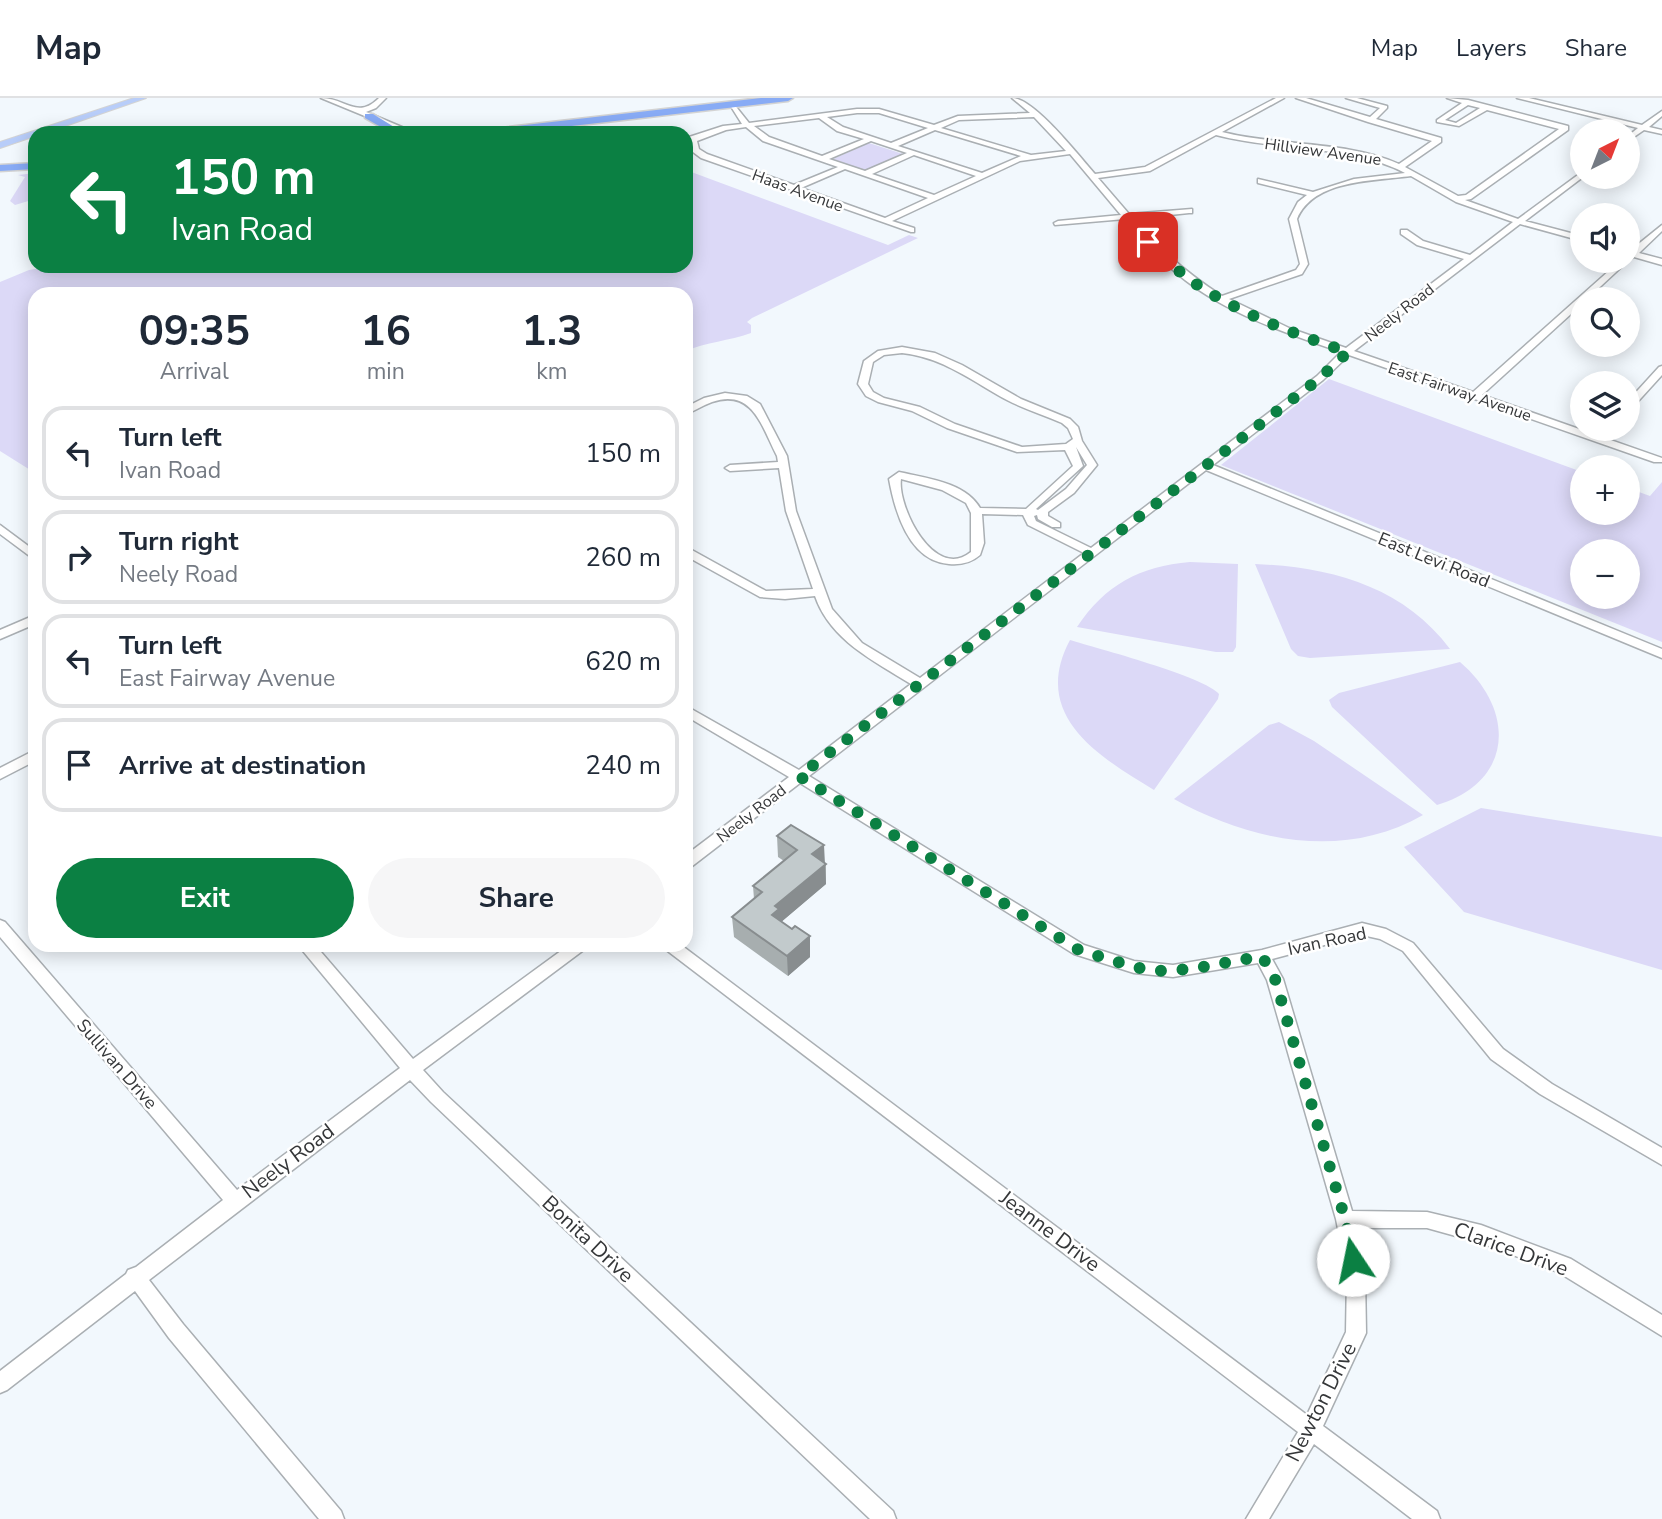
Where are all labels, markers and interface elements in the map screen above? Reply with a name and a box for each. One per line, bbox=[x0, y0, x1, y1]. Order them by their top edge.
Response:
text: Map bbox=[35, 26, 102, 71]
text: Map bbox=[1371, 32, 1418, 64]
text: Layers bbox=[1456, 32, 1527, 64]
text: Share bbox=[1565, 32, 1627, 64]
north arrow bbox=[1570, 119, 1640, 189]
map controls bbox=[1570, 119, 1640, 609]
street label: Hillview Avenue bbox=[1263, 133, 1383, 171]
text: 150 m bbox=[171, 144, 315, 211]
icon: left bbox=[56, 154, 147, 245]
street label: Haas Avenue bbox=[749, 164, 846, 218]
button: sound bbox=[1570, 203, 1640, 273]
text: Ivan Road bbox=[171, 208, 313, 251]
pin bbox=[1118, 212, 1178, 272]
icon: arrive bbox=[1129, 223, 1167, 261]
street label: Neely Road bbox=[1360, 279, 1439, 347]
button: search bbox=[1570, 287, 1640, 357]
text: 09:35 bbox=[139, 303, 250, 360]
text: 16 bbox=[360, 303, 411, 360]
text: 1.3 bbox=[522, 303, 582, 360]
text: Arrival bbox=[160, 356, 229, 387]
text: min bbox=[367, 356, 405, 387]
text: km bbox=[536, 356, 568, 387]
street label: East Fairway Avenue bbox=[1385, 357, 1534, 427]
button: layers bbox=[1570, 371, 1640, 441]
text: Turn left bbox=[119, 420, 222, 455]
icon: left bbox=[60, 434, 98, 472]
text: 150 m bbox=[585, 436, 661, 471]
text: Ivan Road bbox=[119, 455, 221, 486]
button: + bbox=[1570, 455, 1640, 525]
text: Turn right bbox=[119, 524, 238, 559]
street label: East Levi Road bbox=[1375, 527, 1493, 593]
icon: right bbox=[60, 538, 98, 576]
button: − bbox=[1570, 539, 1640, 609]
text: 260 m bbox=[585, 540, 661, 575]
text: Neely Road bbox=[119, 559, 238, 590]
text: Turn left bbox=[119, 628, 222, 663]
icon: left bbox=[60, 642, 98, 680]
text: 620 m bbox=[585, 644, 661, 679]
text: East Fairway Avenue bbox=[119, 663, 335, 694]
icon: arrive bbox=[60, 746, 98, 784]
text: Arrive at destination bbox=[119, 748, 366, 783]
text: 240 m bbox=[585, 748, 661, 783]
street label: Neely Road bbox=[712, 780, 791, 848]
button: Exit bbox=[56, 858, 354, 938]
button: Share bbox=[368, 858, 665, 938]
street label: Ivan Road bbox=[1285, 921, 1369, 961]
street label: Sullivan Drive bbox=[71, 1014, 163, 1114]
street label: Neely Road bbox=[236, 1117, 340, 1205]
street label: Jeanne Drive bbox=[993, 1183, 1106, 1278]
street label: Bonita Drive bbox=[536, 1189, 640, 1289]
street label: Clarice Drive bbox=[1450, 1215, 1572, 1283]
position arrow bbox=[1316, 1223, 1390, 1297]
street label: Newton Drive bbox=[1279, 1338, 1363, 1466]

